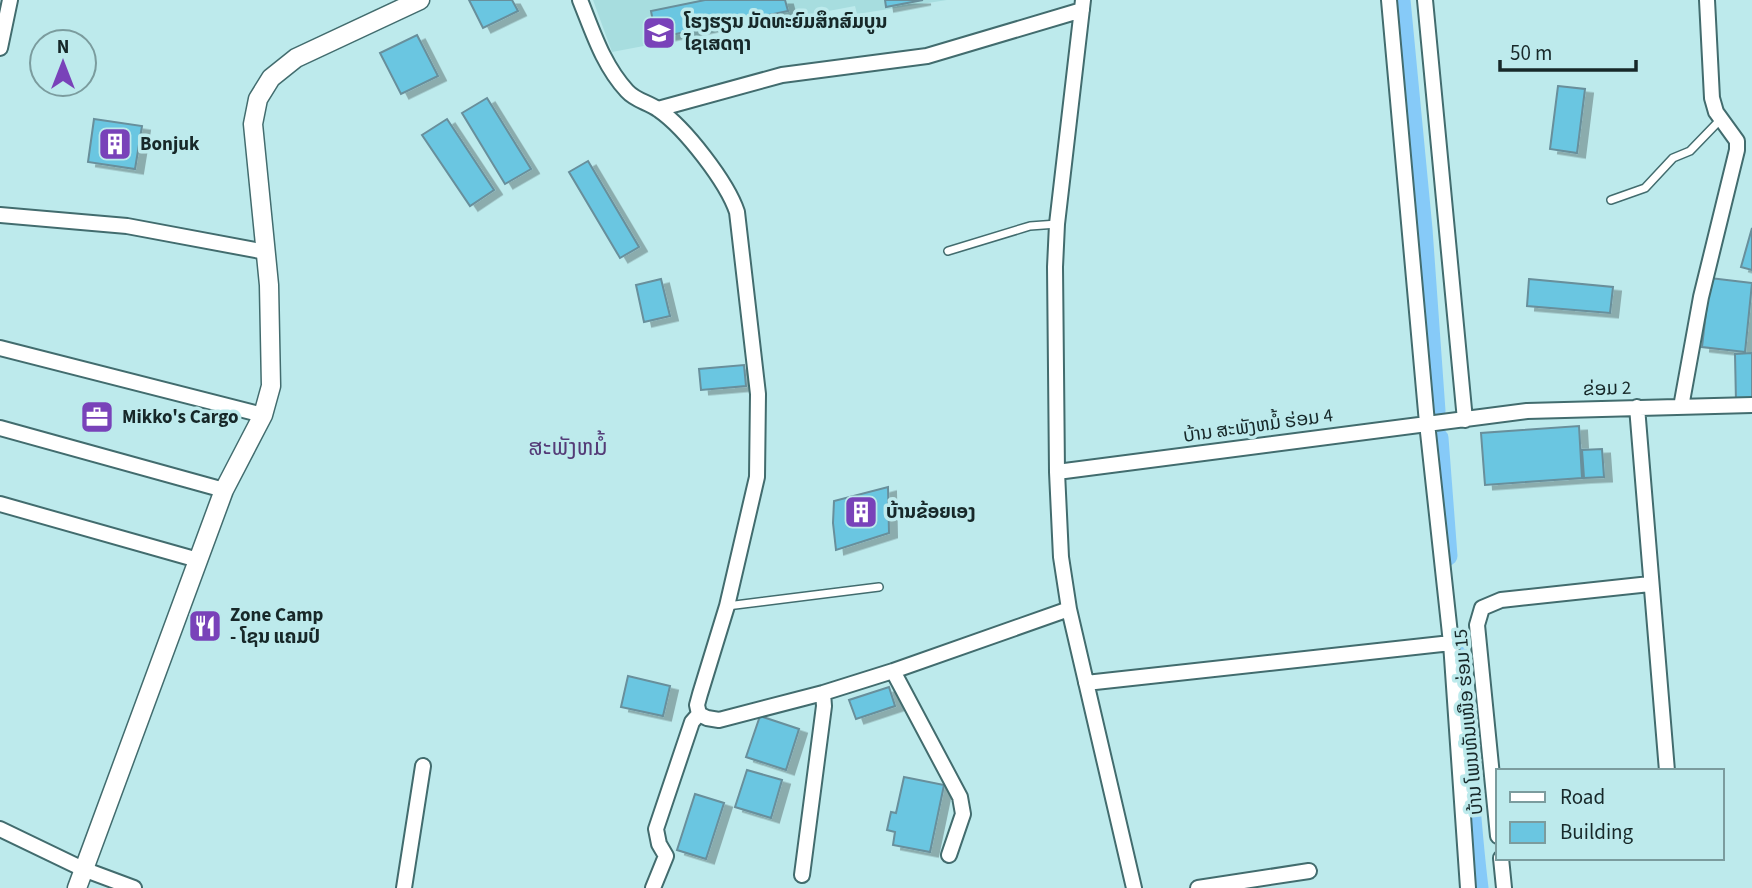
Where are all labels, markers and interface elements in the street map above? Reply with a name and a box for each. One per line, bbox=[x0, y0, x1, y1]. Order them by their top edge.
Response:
place label: ໂຮງຮຽນ ມັດທະຍົມສຶກສົມບູນ ໄຊເສດຖາ bbox=[683, 9, 887, 58]
school or university icon: ໂຮງຮຽນ ມັດທະຍົມສຶກສົມບູນ ໄຊເສດຖາ bbox=[640, 14, 678, 52]
north arrow bbox=[28, 28, 98, 98]
scale bar bbox=[1500, 28, 1636, 72]
text: N bbox=[57, 34, 69, 61]
text: 50 m bbox=[1510, 38, 1552, 68]
building icon: Bonjuk bbox=[96, 125, 134, 163]
place label: Bonjuk bbox=[140, 131, 200, 158]
street label: ຂ່ອມ 2 bbox=[1582, 375, 1632, 403]
office icon: Mikko's Cargo bbox=[78, 398, 116, 436]
street label: ບ້ານ ສະພັງຫມໍ້ ຮ່ອມ 4 bbox=[1181, 400, 1335, 450]
place label: Mikko's Cargo bbox=[122, 404, 239, 431]
district label: ສະພັງຫມໍ້ bbox=[528, 430, 608, 464]
building icon: ບ້ານຂ້ອຍເອງ bbox=[842, 493, 880, 531]
place label: ບ້ານຂ້ອຍເອງ bbox=[886, 499, 976, 526]
place label: Zone Camp - ໂຊນ ແຄມປ໌ bbox=[230, 602, 323, 651]
restaurant icon: Zone Camp - ໂຊນ ແຄມປ໌ bbox=[186, 607, 224, 645]
street label: ບ້ານ ໂພນທັນເໜືອ ຮ່ອມ 15 bbox=[1447, 628, 1491, 816]
legend bbox=[1496, 769, 1724, 860]
text: Road bbox=[1560, 782, 1605, 812]
text: Building bbox=[1560, 817, 1634, 847]

